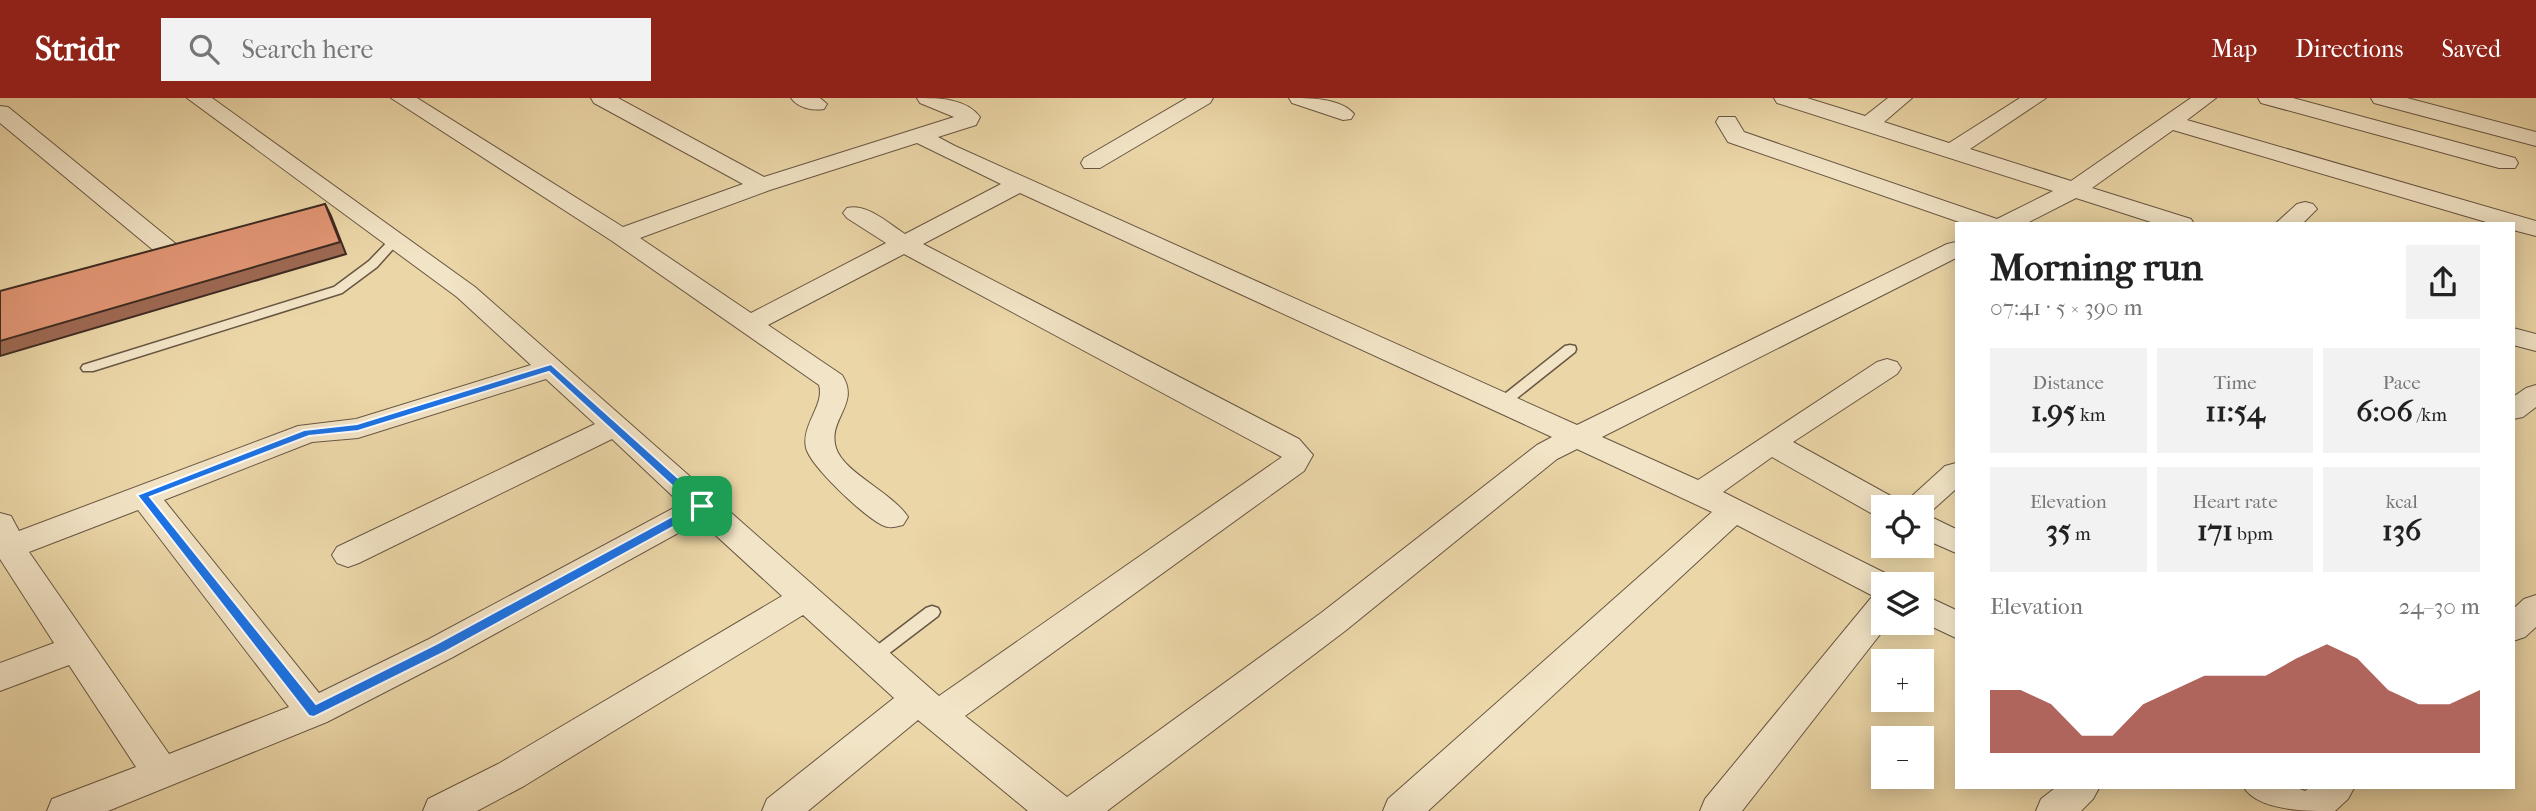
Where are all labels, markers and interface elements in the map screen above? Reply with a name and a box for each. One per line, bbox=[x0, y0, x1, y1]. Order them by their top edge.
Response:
search box bbox=[161, 18, 651, 81]
text: Stridr bbox=[35, 30, 119, 69]
icon: search bbox=[185, 30, 223, 68]
text: Search here bbox=[241, 34, 373, 65]
text: Map bbox=[2211, 35, 2257, 63]
text: Directions bbox=[2295, 35, 2403, 63]
text: Saved bbox=[2441, 35, 2501, 63]
text: Morning run bbox=[1990, 245, 2203, 290]
button: share bbox=[2406, 245, 2480, 319]
text: 07:41 · 5 × 390 m bbox=[1990, 294, 2143, 321]
text: Distance bbox=[2033, 372, 2104, 394]
text: Time bbox=[2213, 372, 2257, 394]
text: Pace bbox=[2383, 372, 2421, 394]
text: 1.95 bbox=[2031, 394, 2076, 429]
text: 11:54 bbox=[2205, 394, 2265, 429]
text: 6:06 bbox=[2356, 394, 2413, 429]
text: km bbox=[2076, 404, 2106, 426]
text: /km bbox=[2413, 404, 2447, 426]
pin bbox=[672, 476, 732, 536]
icon: arrive bbox=[683, 487, 721, 525]
text: Elevation bbox=[2030, 491, 2107, 513]
text: Heart rate bbox=[2192, 491, 2278, 513]
text: kcal bbox=[2386, 491, 2418, 513]
map controls bbox=[1871, 495, 1934, 789]
button: locate bbox=[1871, 495, 1934, 558]
text: 35 bbox=[2046, 513, 2071, 548]
text: 171 bbox=[2197, 513, 2233, 548]
text: 136 bbox=[2382, 513, 2421, 548]
text: m bbox=[2071, 523, 2091, 545]
text: bpm bbox=[2233, 523, 2273, 545]
button: layers bbox=[1871, 572, 1934, 635]
text: Elevation bbox=[1990, 593, 2083, 620]
text: 24–30 m bbox=[2398, 593, 2480, 620]
button: + bbox=[1871, 649, 1934, 712]
button: − bbox=[1871, 726, 1934, 789]

